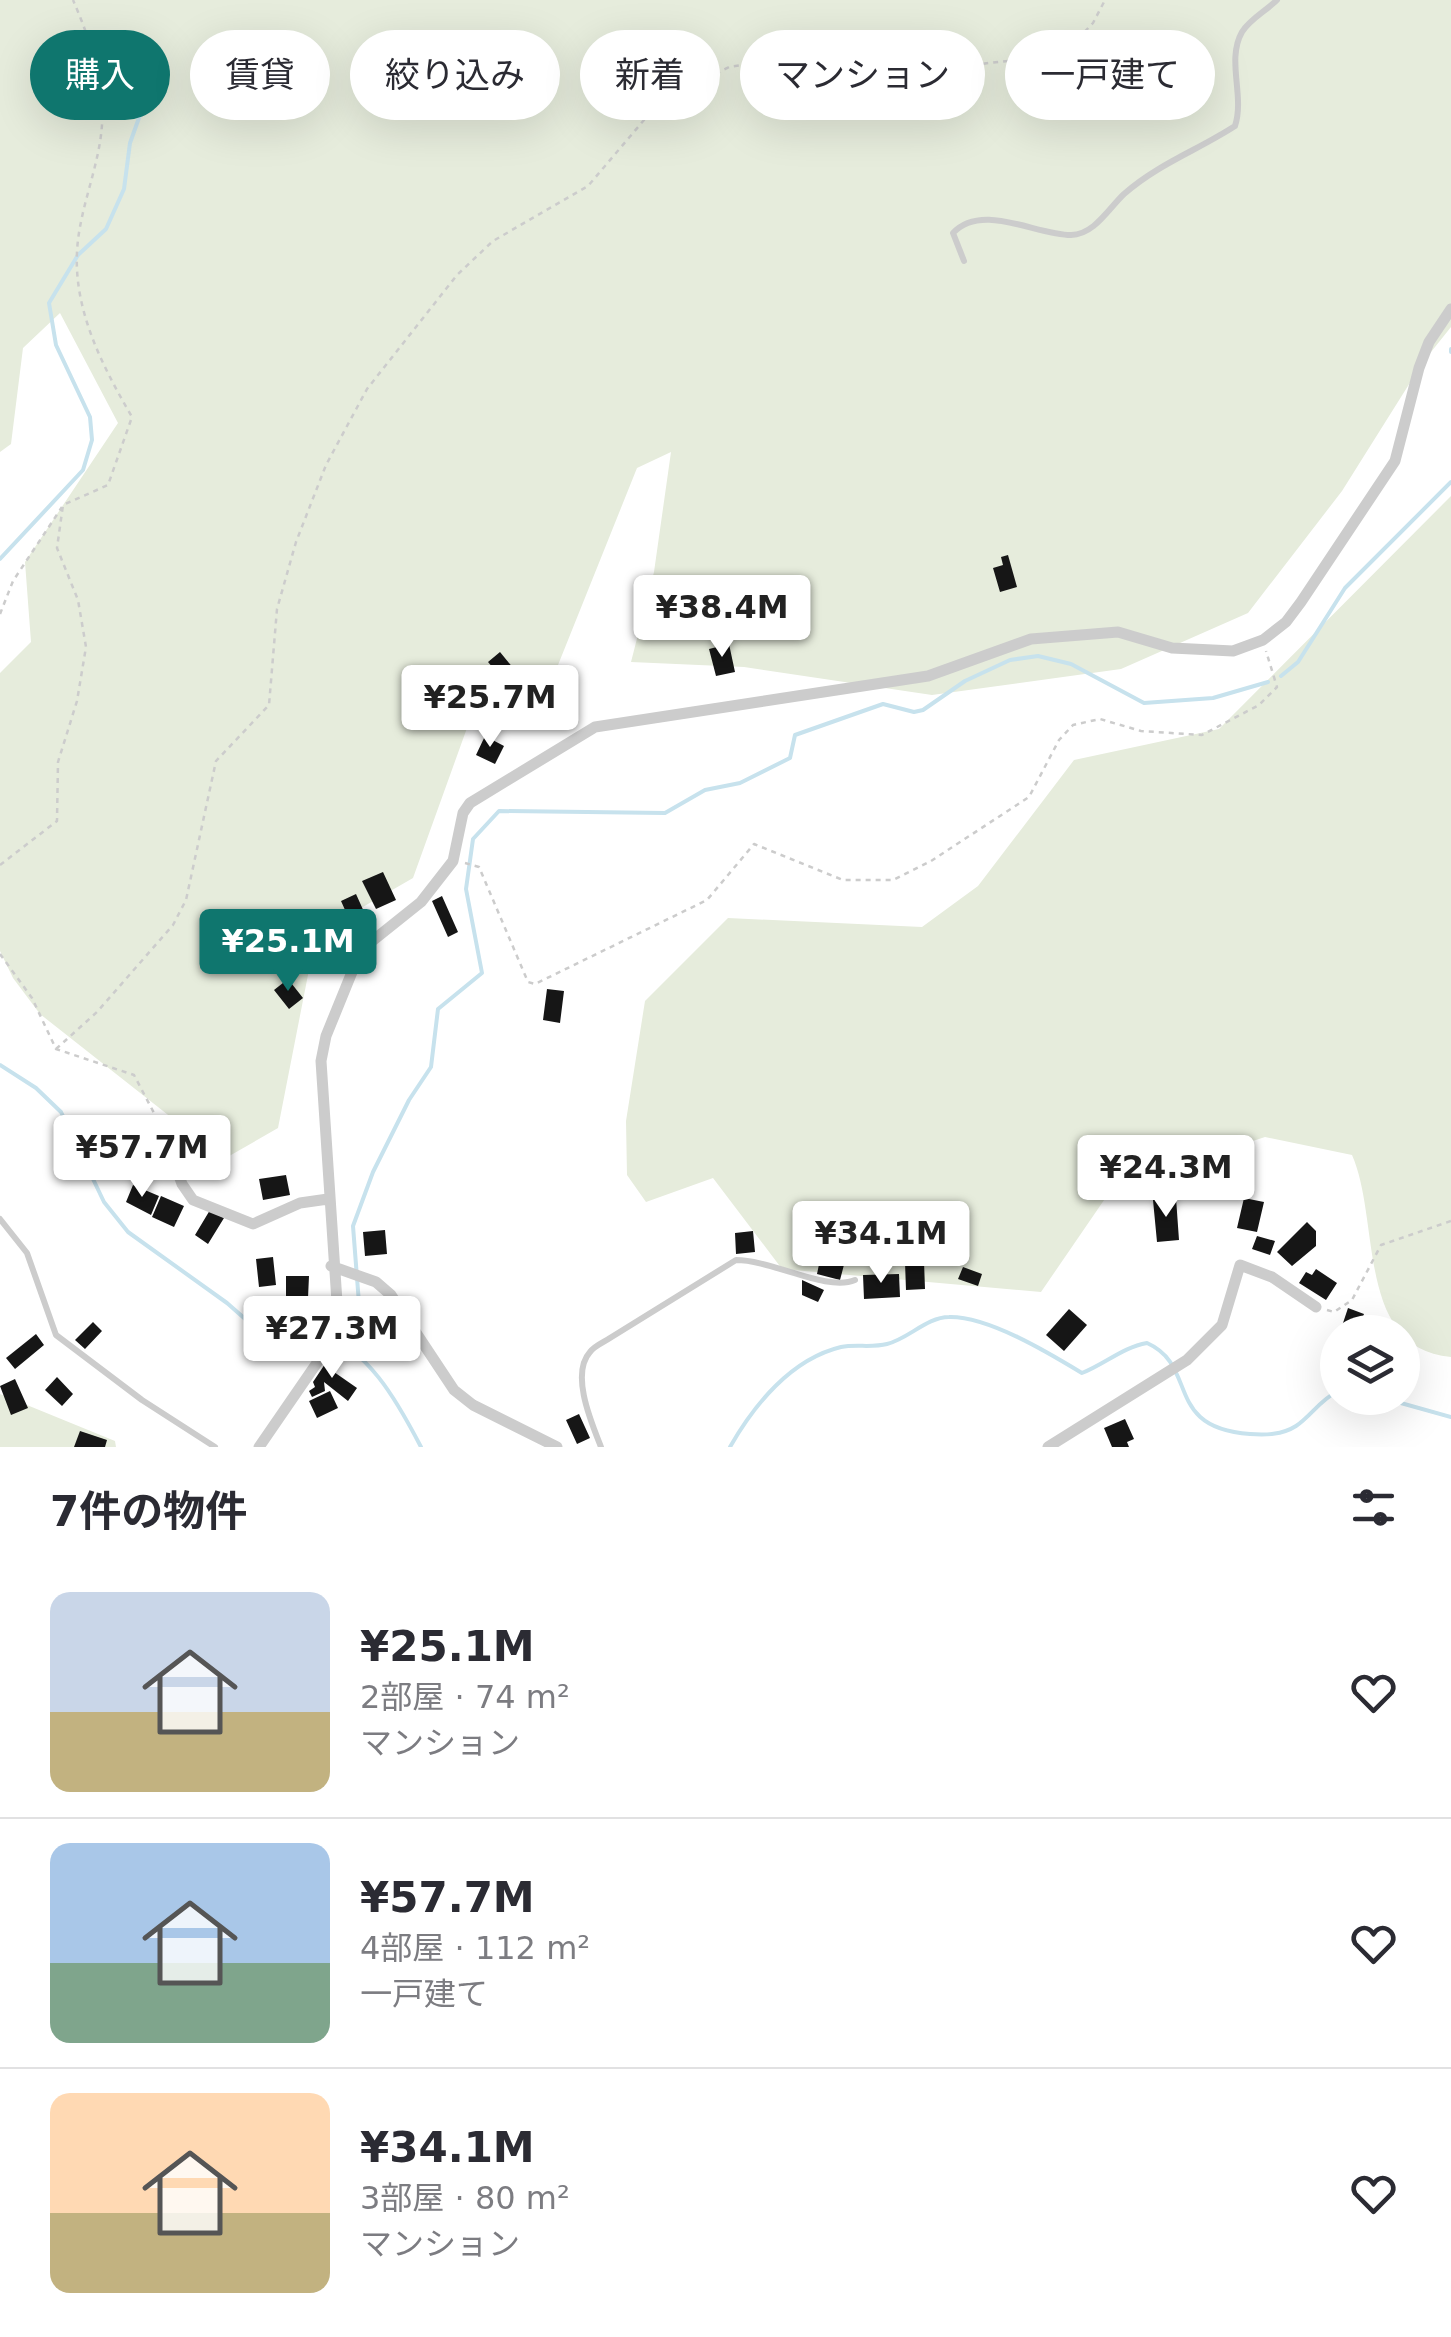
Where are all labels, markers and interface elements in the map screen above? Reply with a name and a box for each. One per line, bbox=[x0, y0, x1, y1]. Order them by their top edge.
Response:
chip: 購入 bbox=[30, 30, 170, 120]
chip: 賃貸 bbox=[190, 30, 330, 120]
chip: 絞り込み bbox=[350, 30, 560, 120]
chip: 新着 bbox=[580, 30, 720, 120]
chip: マンション bbox=[740, 30, 985, 120]
chip: 一戸建て bbox=[1005, 30, 1215, 120]
pin: ¥38.4M bbox=[641, 575, 803, 660]
text: ¥38.4M bbox=[655, 588, 789, 626]
pin: ¥25.7M bbox=[409, 665, 571, 750]
text: ¥25.7M bbox=[423, 678, 557, 716]
pin: ¥25.1M bbox=[207, 909, 369, 994]
text: ¥25.1M bbox=[221, 922, 355, 960]
pin: ¥57.7M bbox=[61, 1115, 223, 1200]
text: ¥57.7M bbox=[75, 1128, 209, 1166]
pin: ¥24.3M bbox=[1085, 1135, 1247, 1220]
text: ¥24.3M bbox=[1099, 1148, 1233, 1186]
pin: ¥34.1M bbox=[800, 1201, 962, 1286]
text: ¥34.1M bbox=[814, 1214, 948, 1252]
pin: ¥27.3M bbox=[251, 1296, 413, 1381]
text: ¥27.3M bbox=[265, 1309, 399, 1347]
map controls bbox=[1320, 1315, 1420, 1415]
button: layers bbox=[1320, 1315, 1420, 1415]
icon: filters bbox=[1346, 1480, 1401, 1535]
text: 7件の物件 bbox=[50, 1487, 247, 1536]
text: ¥25.1M bbox=[360, 1622, 535, 1671]
icon: home bbox=[130, 1632, 250, 1752]
icon: heart bbox=[1346, 1665, 1401, 1720]
text: 2部屋 · 74 m² bbox=[360, 1678, 570, 1716]
text: マンション bbox=[360, 1724, 520, 1762]
text: ¥57.7M bbox=[360, 1873, 535, 1922]
icon: home bbox=[130, 1883, 250, 2003]
icon: heart bbox=[1346, 1916, 1401, 1971]
text: 4部屋 · 112 m² bbox=[360, 1929, 590, 1967]
text: 一戸建て bbox=[360, 1975, 488, 2013]
text: ¥34.1M bbox=[360, 2123, 535, 2172]
icon: home bbox=[130, 2133, 250, 2253]
icon: heart bbox=[1346, 2166, 1401, 2221]
text: 3部屋 · 80 m² bbox=[360, 2179, 570, 2217]
text: マンション bbox=[360, 2225, 520, 2263]

